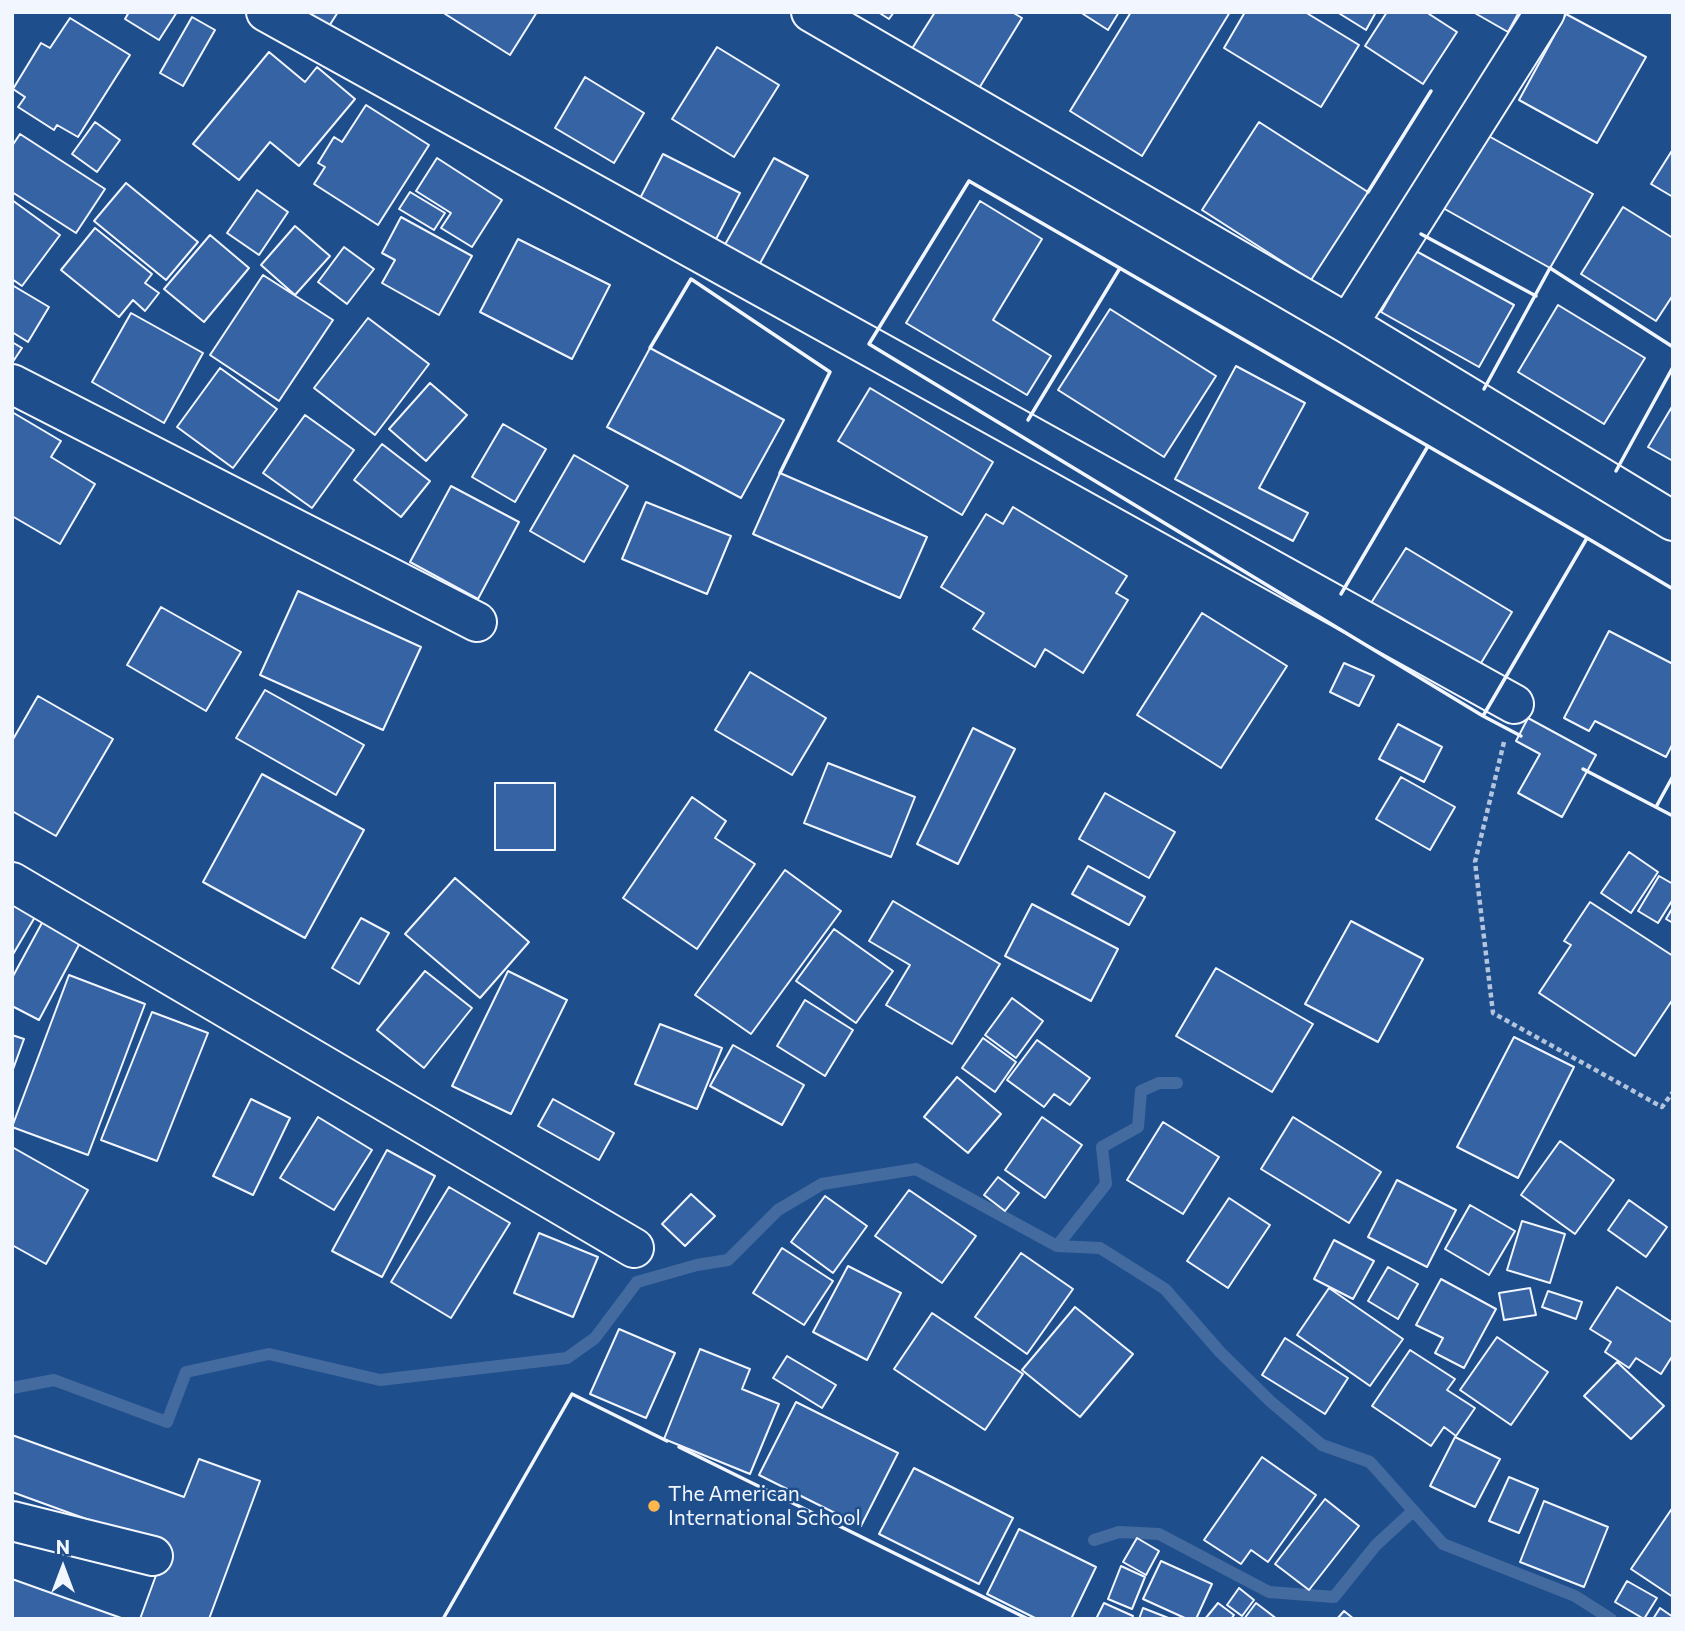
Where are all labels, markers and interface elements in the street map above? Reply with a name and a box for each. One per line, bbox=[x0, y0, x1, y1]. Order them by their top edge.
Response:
place label: The American International School bbox=[668, 1481, 861, 1531]
marker: The American International School bbox=[646, 1498, 662, 1514]
north arrow bbox=[28, 1533, 98, 1603]
text: N bbox=[56, 1535, 70, 1558]

